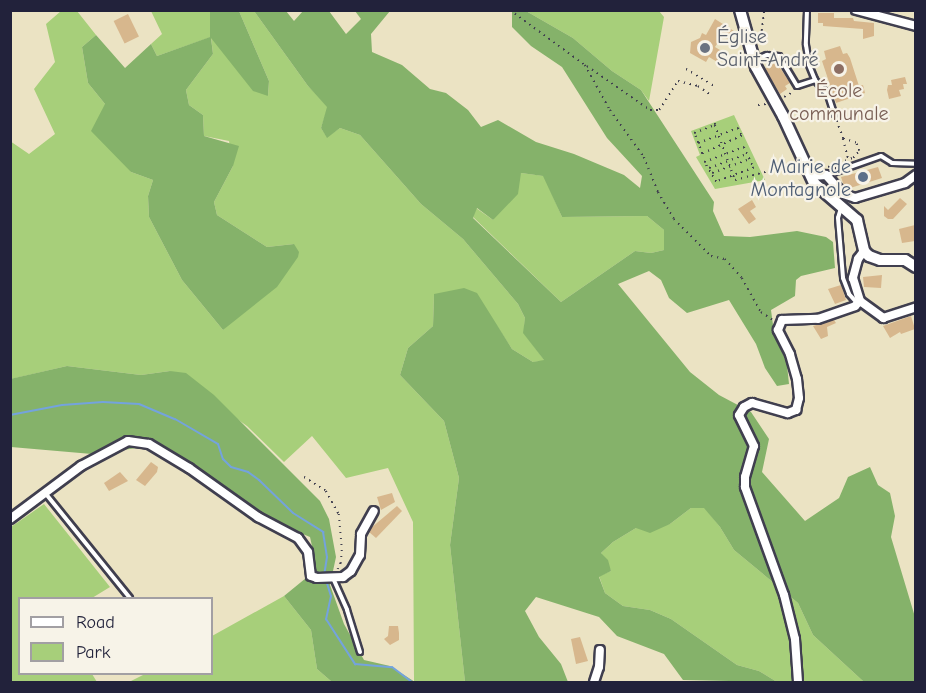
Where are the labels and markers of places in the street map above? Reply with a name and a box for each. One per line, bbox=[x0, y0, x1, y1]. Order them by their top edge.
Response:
place label: Église Saint-André bbox=[717, 24, 818, 71]
marker: Église Saint-André bbox=[698, 41, 712, 55]
marker: École communale bbox=[832, 62, 846, 76]
place label: École communale bbox=[789, 78, 889, 125]
place label: Mairie de Montagnole bbox=[751, 154, 851, 201]
marker: Mairie de Montagnole bbox=[856, 170, 870, 184]

